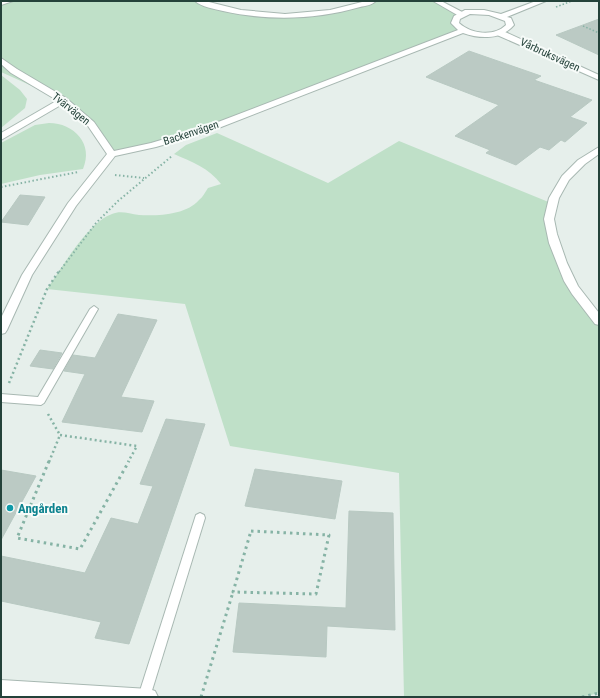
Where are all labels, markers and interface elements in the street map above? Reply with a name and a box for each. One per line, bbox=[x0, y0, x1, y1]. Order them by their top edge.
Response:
street label: Vårbruksvägen bbox=[518, 35, 582, 75]
street label: Tvärvägen bbox=[49, 90, 93, 128]
street label: Backenvägen bbox=[162, 118, 220, 148]
place label: Angården bbox=[18, 501, 68, 516]
marker: Angården bbox=[5, 503, 15, 513]

